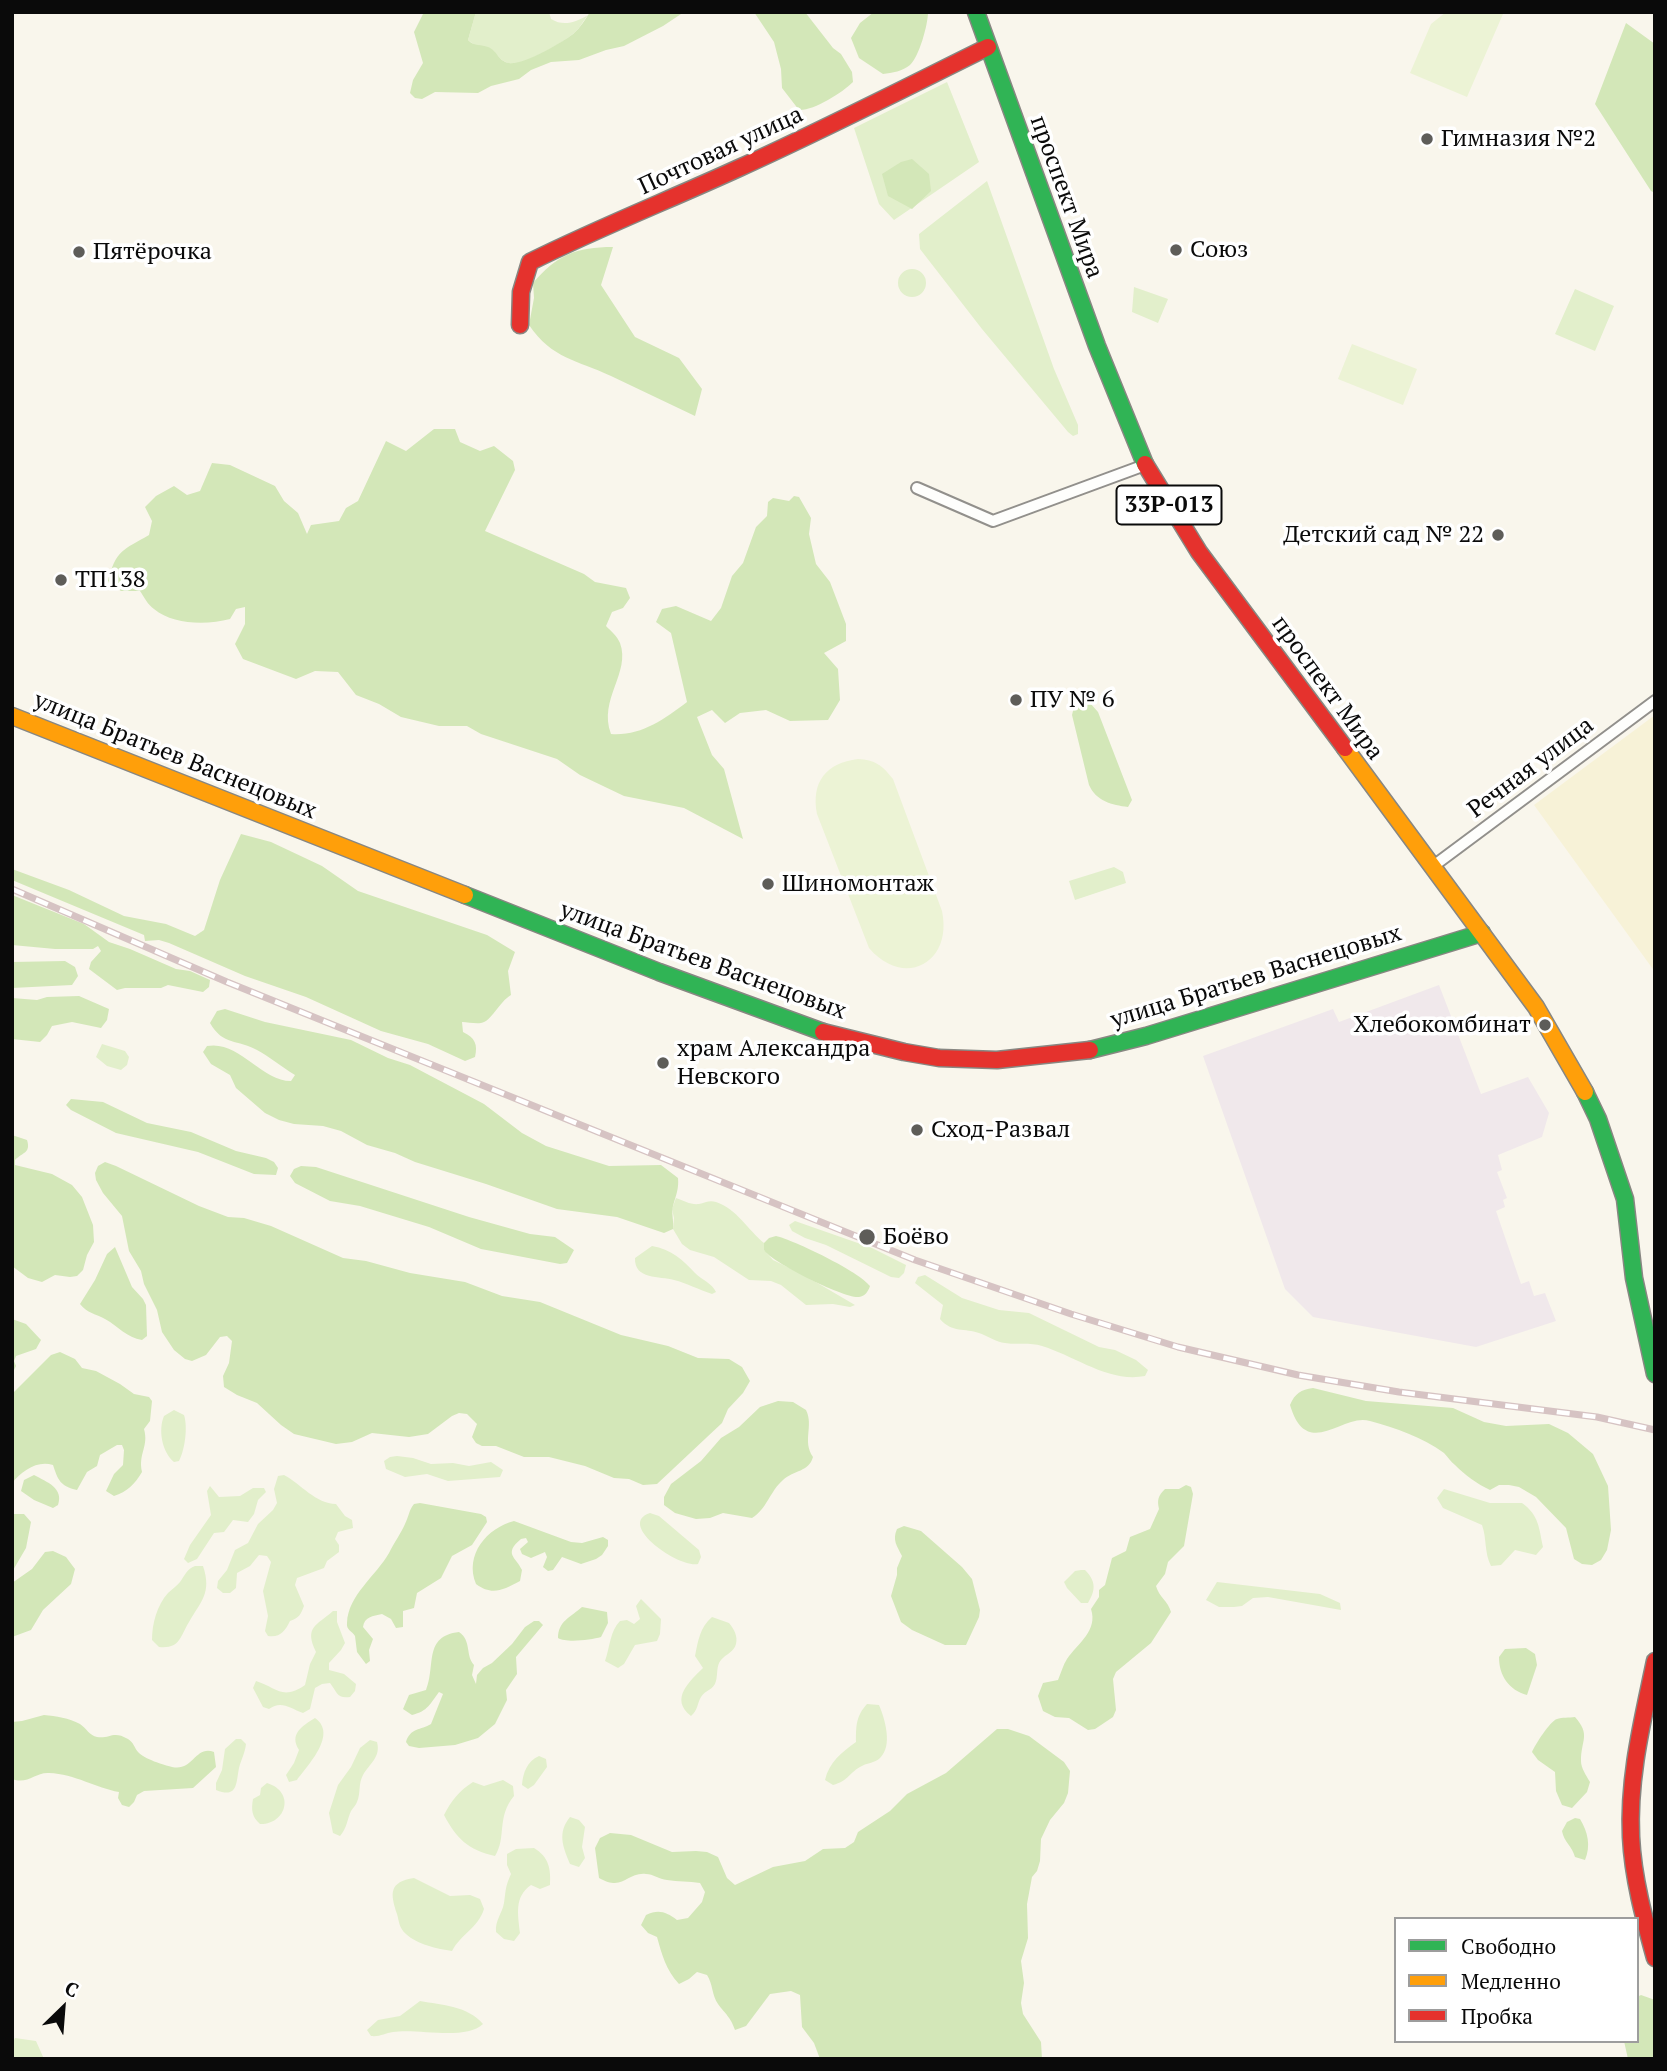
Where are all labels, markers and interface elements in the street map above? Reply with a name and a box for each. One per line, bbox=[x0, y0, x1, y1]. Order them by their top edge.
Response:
street label: Почтовая улица bbox=[634, 100, 808, 202]
street label: проспект Мира bbox=[1023, 112, 1109, 282]
place label: Гимназия №2 bbox=[1441, 125, 1596, 153]
marker: Гимназия №2 bbox=[1419, 131, 1435, 147]
place label: Союз bbox=[1190, 236, 1248, 264]
place label: Пятёрочка bbox=[93, 238, 212, 266]
marker: Союз bbox=[1168, 242, 1184, 258]
marker: Пятёрочка bbox=[71, 244, 87, 260]
road number: 33Р-013 bbox=[1116, 485, 1222, 524]
place label: Детский сад № 22 bbox=[1283, 521, 1484, 549]
marker: Детский сад № 22 bbox=[1490, 527, 1506, 543]
place label: ТП138 bbox=[75, 566, 145, 594]
marker: ТП138 bbox=[53, 572, 69, 588]
street label: проспект Мира bbox=[1265, 610, 1389, 766]
street label: улица Братьев Васнецовых bbox=[29, 686, 321, 826]
place label: ПУ № 6 bbox=[1030, 686, 1115, 714]
marker: ПУ № 6 bbox=[1008, 692, 1024, 708]
street label: Речная улица bbox=[1462, 711, 1600, 825]
place label: Шиномонтаж bbox=[782, 870, 934, 898]
marker: Шиномонтаж bbox=[760, 876, 776, 892]
street label: улица Братьев Васнецовых bbox=[556, 896, 850, 1026]
street label: улица Братьев Васнецовых bbox=[1107, 919, 1405, 1035]
place label: Хлебокомбинат bbox=[1354, 1011, 1531, 1039]
marker: Хлебокомбинат bbox=[1537, 1017, 1553, 1033]
place label: храм Александра Невского bbox=[677, 1035, 870, 1091]
marker: храм Александра Невского bbox=[655, 1055, 671, 1071]
place label: Сход-Развал bbox=[931, 1116, 1070, 1144]
marker: Сход-Развал bbox=[909, 1122, 925, 1138]
place label: Боёво bbox=[883, 1223, 949, 1251]
marker: Боёво bbox=[857, 1227, 877, 1247]
legend bbox=[1394, 1917, 1639, 2043]
text: Свободно bbox=[1461, 1932, 1556, 1960]
text: Медленно bbox=[1461, 1967, 1561, 1995]
north arrow bbox=[28, 1973, 98, 2043]
text: С bbox=[61, 1975, 83, 2002]
text: Пробка bbox=[1461, 2002, 1533, 2030]

